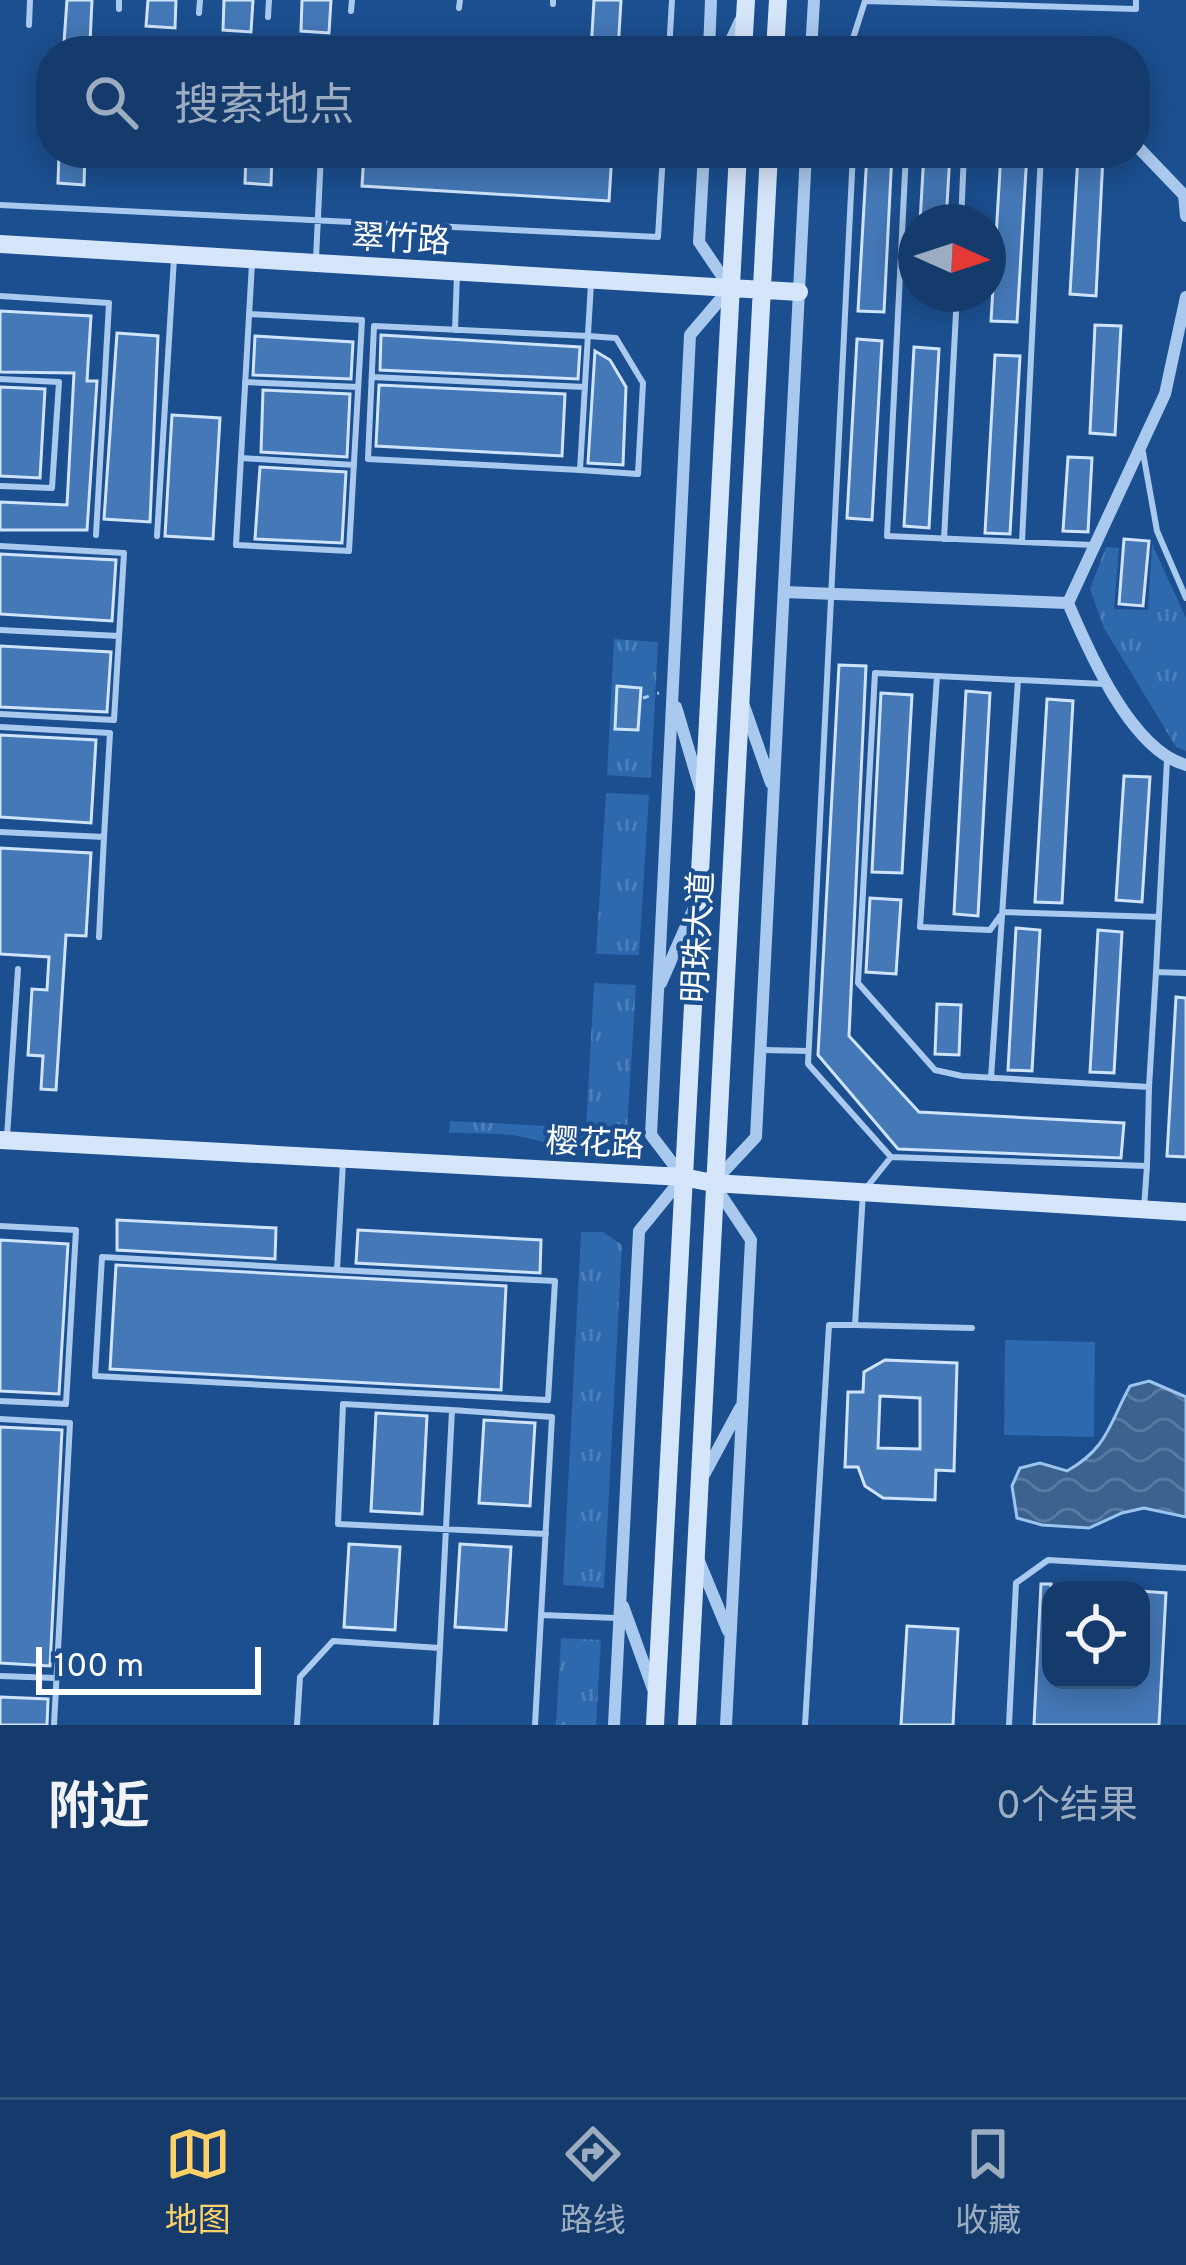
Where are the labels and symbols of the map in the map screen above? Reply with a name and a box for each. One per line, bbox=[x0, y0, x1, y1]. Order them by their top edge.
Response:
north arrow bbox=[898, 204, 1006, 312]
street label: 翠竹路 bbox=[350, 218, 451, 266]
street label: 明珠大道 bbox=[677, 870, 725, 1004]
street label: 樱花路 bbox=[544, 1122, 645, 1170]
scale bar bbox=[36, 1641, 261, 1694]

